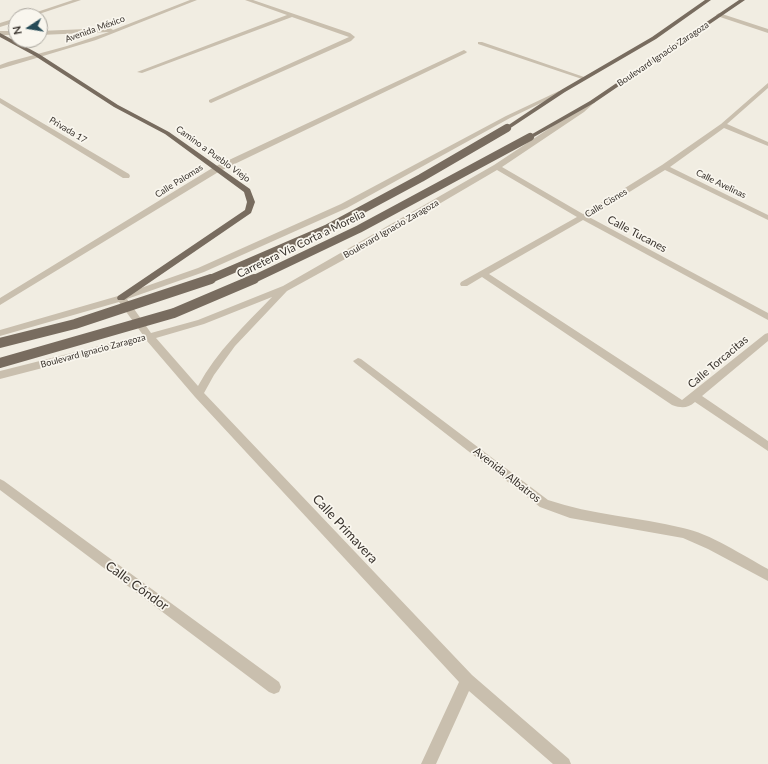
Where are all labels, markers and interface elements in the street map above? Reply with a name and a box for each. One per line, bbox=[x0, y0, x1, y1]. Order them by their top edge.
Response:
north arrow bbox=[8, 8, 48, 48]
street label: Avenida México bbox=[64, 13, 126, 45]
street label: Boulevard Ignacio Zaragoza bbox=[615, 19, 711, 89]
text: N bbox=[10, 25, 24, 36]
street label: Privada 17 bbox=[47, 115, 89, 145]
street label: Camino a Pueblo Viejo bbox=[174, 123, 252, 185]
street label: Calle Palomas bbox=[153, 162, 205, 200]
street label: Calle Avelinas bbox=[694, 167, 748, 201]
street label: Calle Cisnes bbox=[583, 186, 629, 220]
street label: Boulevard Ignacio Zaragoza bbox=[341, 197, 441, 261]
street label: Carretera Vía Corta a Morelia bbox=[235, 207, 367, 281]
street label: Calle Tucanes bbox=[605, 213, 669, 255]
street label: Boulevard Ignacio Zaragoza bbox=[39, 332, 147, 370]
street label: Calle Torcacitas bbox=[685, 333, 751, 391]
street label: Avenida Albatros bbox=[471, 445, 543, 505]
street label: Calle Primavera bbox=[309, 491, 381, 567]
street label: Calle Cóndor bbox=[102, 558, 172, 614]

